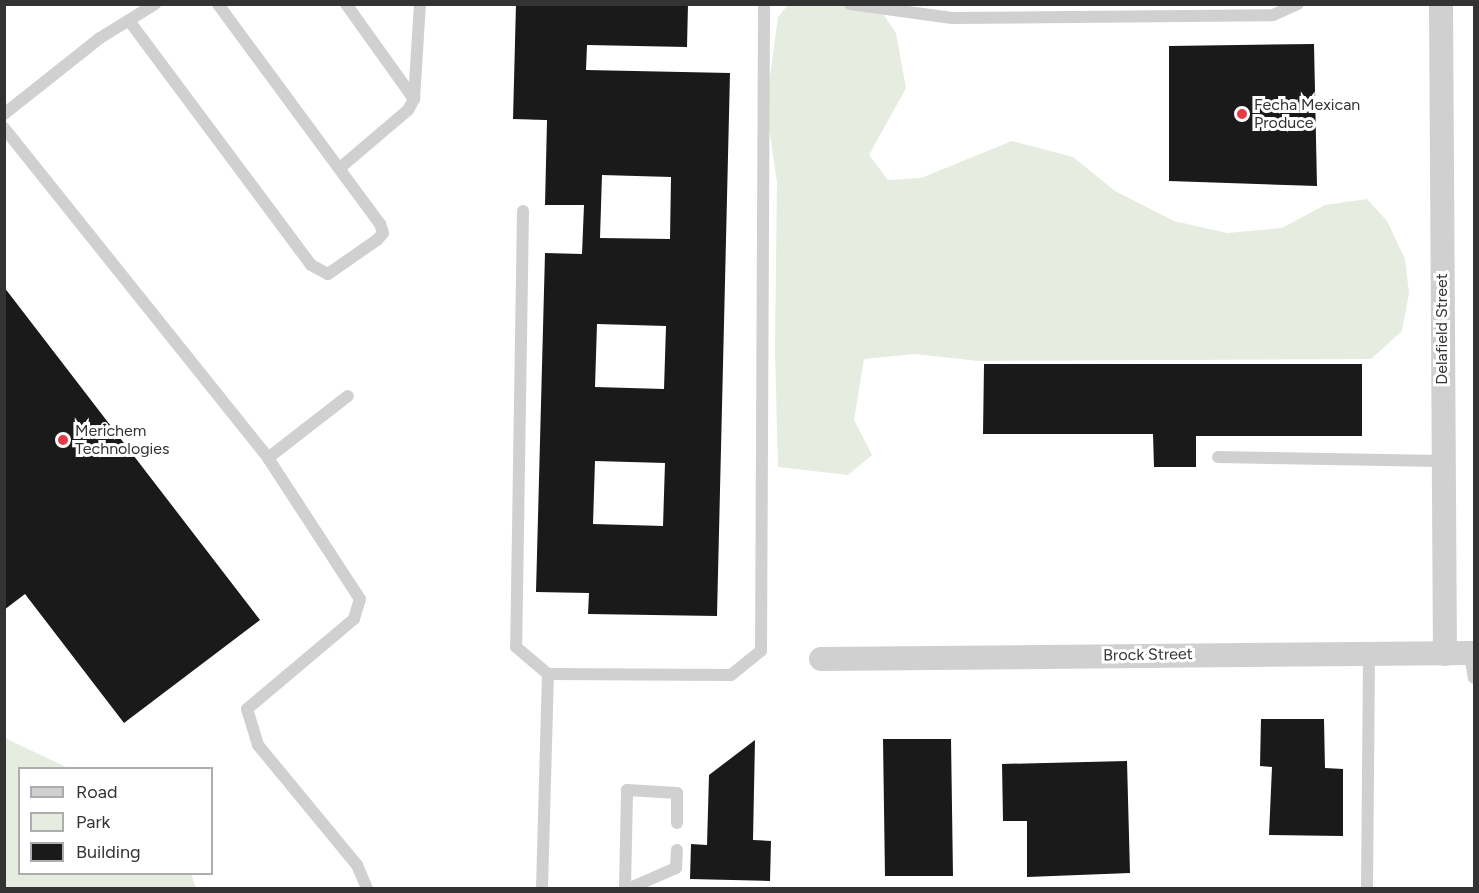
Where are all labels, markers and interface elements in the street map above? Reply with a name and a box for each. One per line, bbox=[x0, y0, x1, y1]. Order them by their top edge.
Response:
place label: Fecha Mexican Produce bbox=[1254, 95, 1360, 133]
marker: Fecha Mexican Produce bbox=[1235, 107, 1249, 121]
street label: Delafield Street bbox=[1432, 273, 1452, 385]
place label: Merichem Technologies bbox=[75, 421, 169, 459]
marker: Merichem Technologies bbox=[56, 433, 70, 447]
street label: Brock Street bbox=[1103, 645, 1193, 665]
legend bbox=[18, 767, 213, 875]
text: Road bbox=[76, 781, 117, 803]
text: Park bbox=[76, 811, 110, 833]
text: Building bbox=[76, 841, 141, 863]

